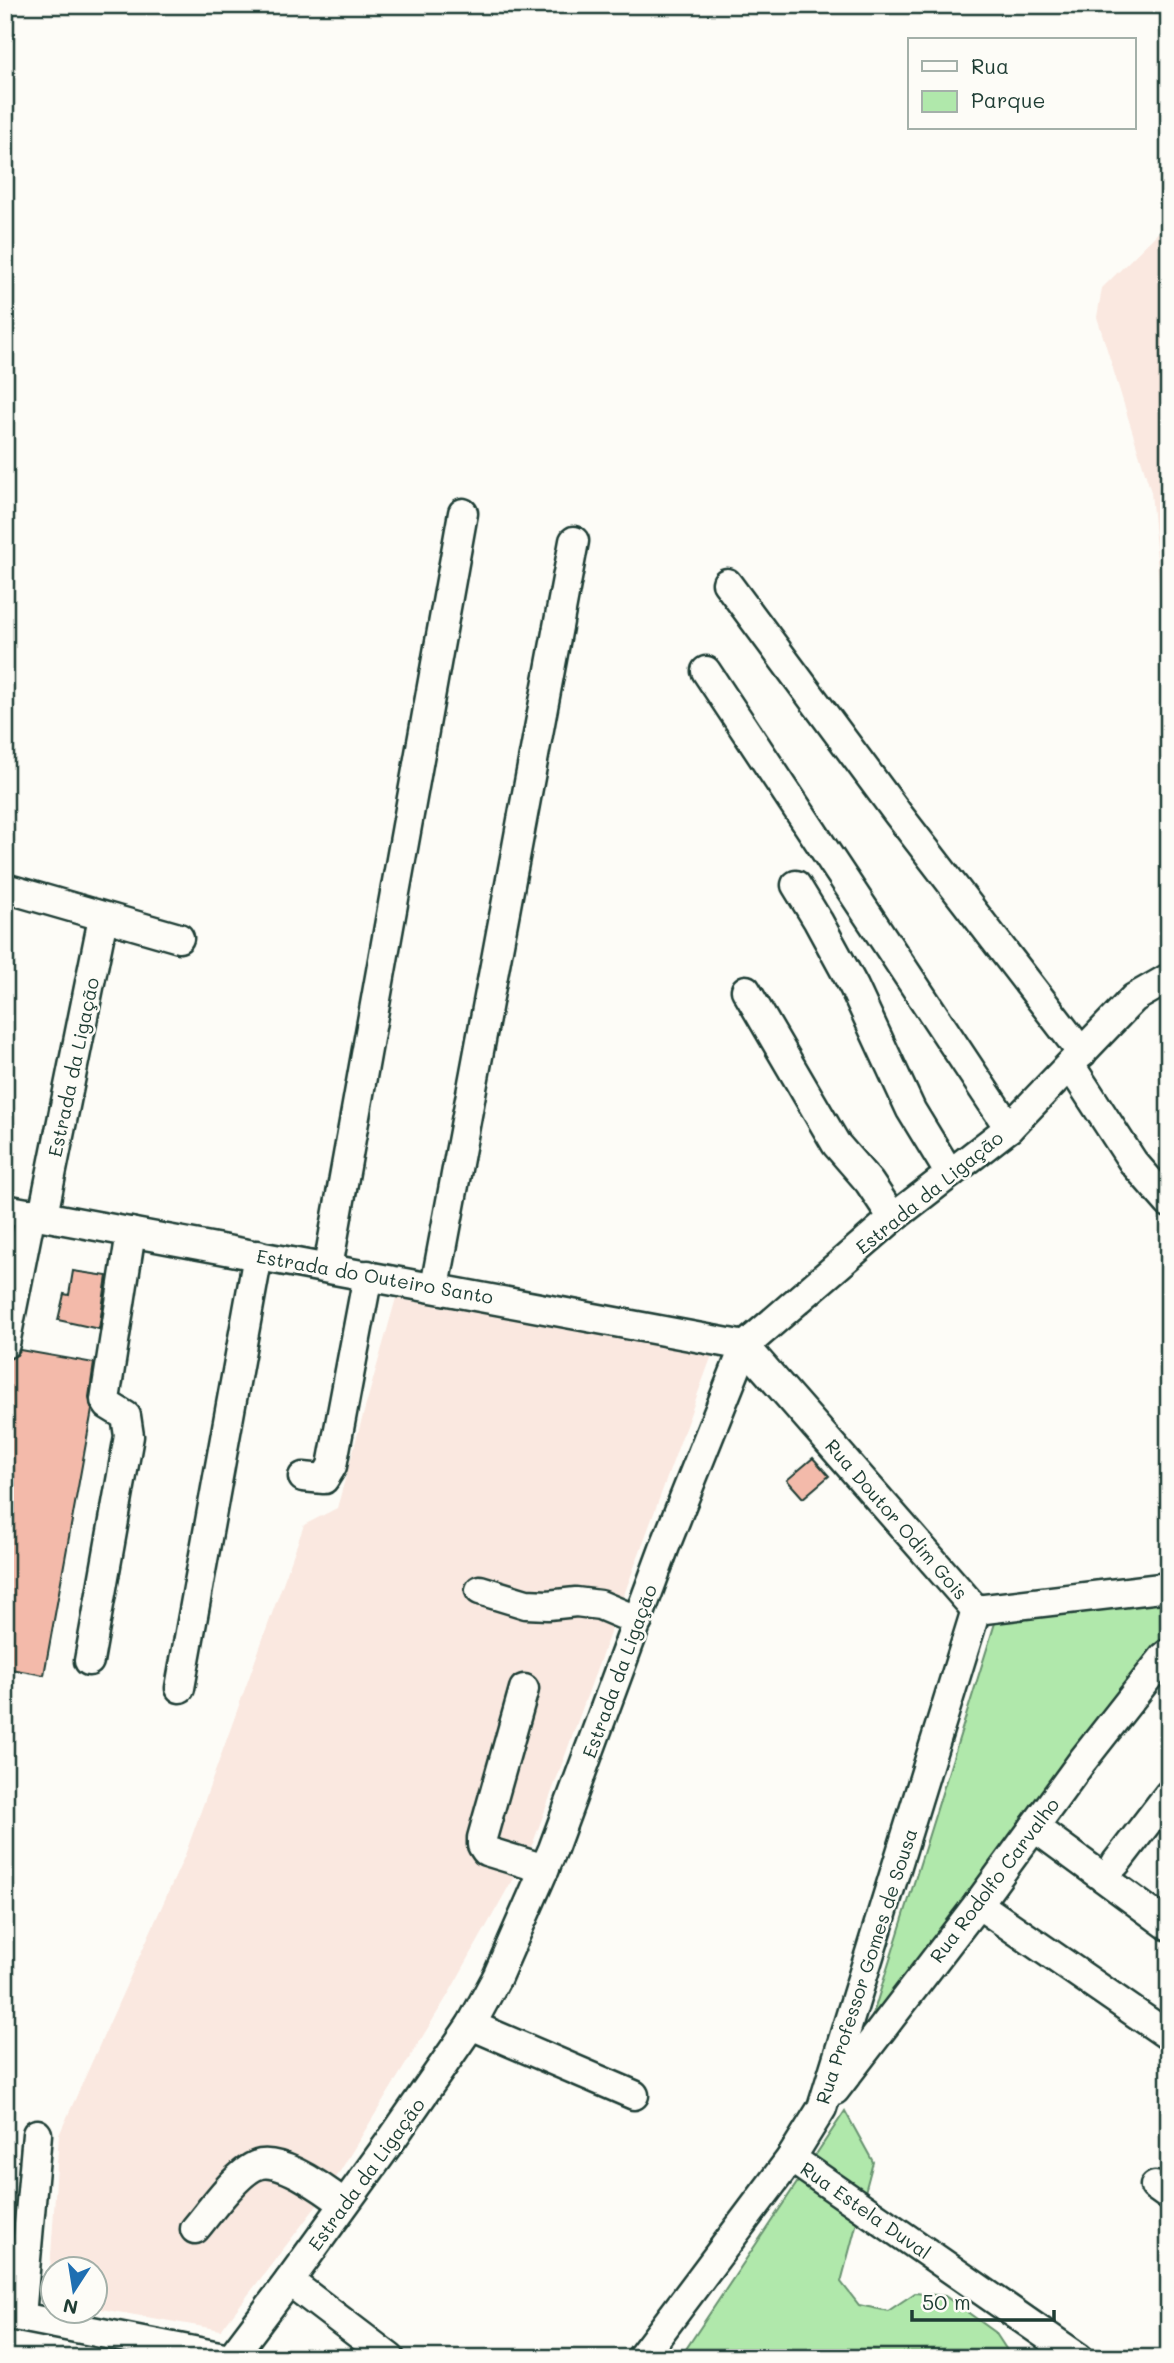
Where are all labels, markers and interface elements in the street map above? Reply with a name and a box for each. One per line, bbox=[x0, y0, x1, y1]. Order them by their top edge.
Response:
legend bbox=[908, 38, 1136, 130]
text: Rua bbox=[971, 52, 1009, 79]
text: Parque bbox=[971, 86, 1045, 113]
street label: Estrada da Ligação bbox=[42, 975, 104, 1159]
street label: Estrada da Ligação bbox=[850, 1125, 1008, 1259]
street label: Estrada do Outeiro Santo bbox=[255, 1243, 495, 1309]
street label: Rua Doutor Odim Gois bbox=[820, 1433, 974, 1605]
street label: Estrada da Ligação bbox=[576, 1581, 662, 1761]
street label: Rua Rodolfo Carvalho bbox=[924, 1792, 1064, 1968]
street label: Rua Professor Gomes de Sousa bbox=[810, 1825, 922, 2107]
street label: Estrada da Ligação bbox=[302, 2093, 430, 2255]
street label: Rua Estela Duval bbox=[796, 2156, 936, 2264]
north arrow bbox=[38, 2254, 108, 2324]
scale bar bbox=[912, 2279, 1053, 2323]
text: 50 m bbox=[922, 2288, 971, 2315]
text: N bbox=[61, 2293, 80, 2321]

